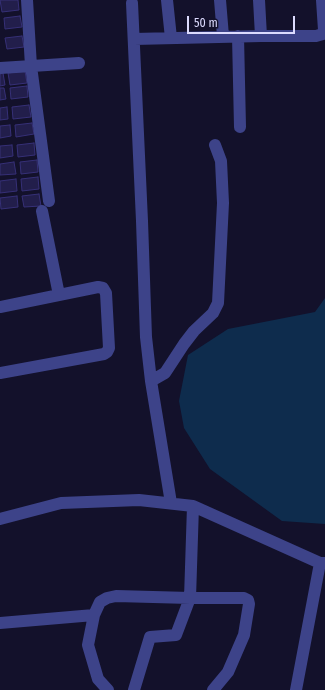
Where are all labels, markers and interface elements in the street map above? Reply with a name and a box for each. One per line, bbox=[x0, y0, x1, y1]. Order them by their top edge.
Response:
scale bar bbox=[189, 8, 297, 34]
text: 50 m bbox=[194, 16, 218, 30]

